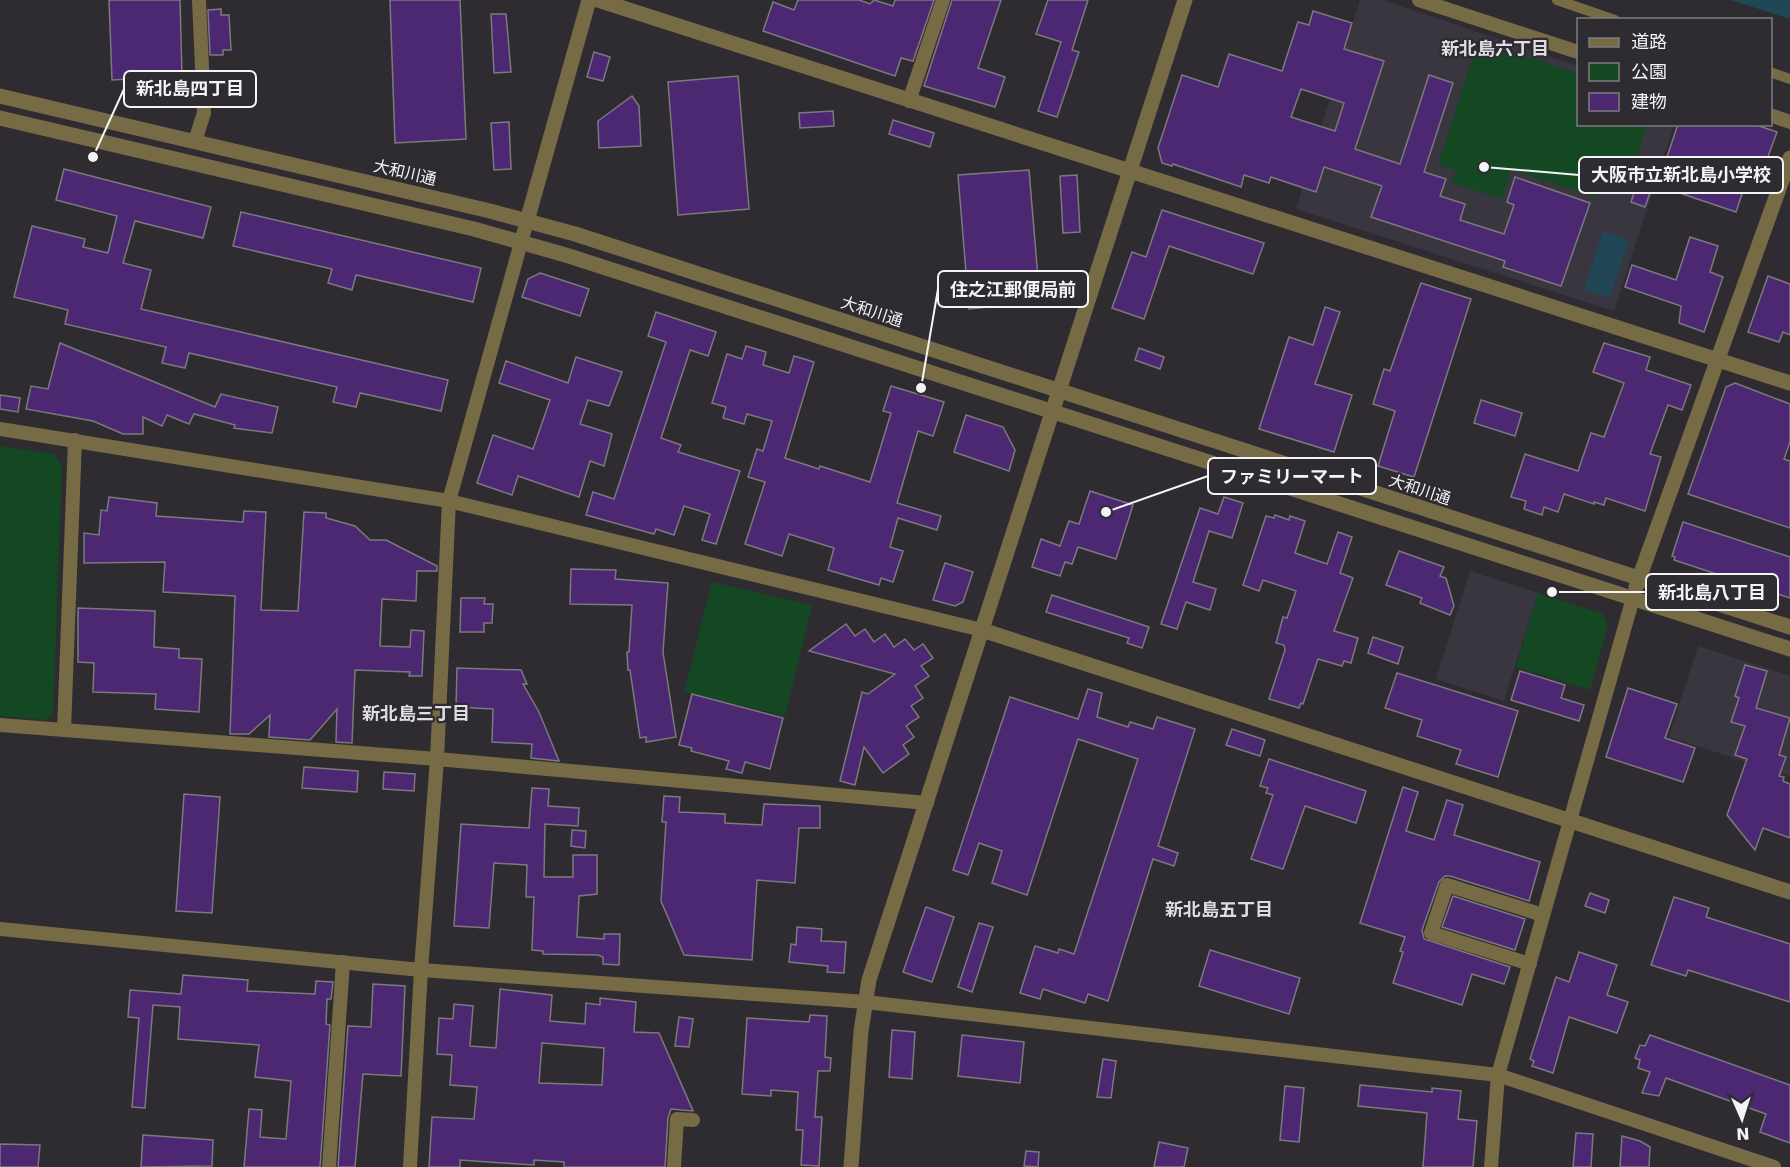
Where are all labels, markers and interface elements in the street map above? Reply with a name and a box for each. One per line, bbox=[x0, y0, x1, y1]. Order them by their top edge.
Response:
legend bbox=[1577, 18, 1772, 126]
text: 道路 bbox=[1631, 31, 1667, 52]
district label: 新北島六丁目 bbox=[1441, 38, 1549, 59]
text: 公園 bbox=[1631, 61, 1667, 82]
callout: 新北島四丁目 bbox=[124, 71, 256, 107]
text: 新北島四丁目 bbox=[136, 78, 244, 99]
text: 建物 bbox=[1631, 91, 1667, 112]
street label: 大和川通 bbox=[372, 156, 438, 189]
callout: 大阪市立新北島小学校 bbox=[1579, 157, 1783, 193]
text: 大阪市立新北島小学校 bbox=[1591, 164, 1771, 185]
callout: 住之江郵便局前 bbox=[938, 271, 1088, 307]
text: 住之江郵便局前 bbox=[950, 279, 1076, 300]
street label: 大和川通 bbox=[838, 293, 905, 330]
callout: ファミリーマート bbox=[1208, 458, 1376, 494]
text: ファミリーマート bbox=[1220, 466, 1364, 487]
street label: 大和川通 bbox=[1386, 471, 1453, 508]
callout: 新北島八丁目 bbox=[1646, 574, 1778, 610]
text: 新北島八丁目 bbox=[1658, 582, 1766, 603]
district label: 新北島三丁目 bbox=[362, 703, 470, 724]
district label: 新北島五丁目 bbox=[1165, 899, 1273, 920]
north arrow bbox=[1712, 1089, 1772, 1149]
text: N bbox=[1736, 1124, 1750, 1143]

